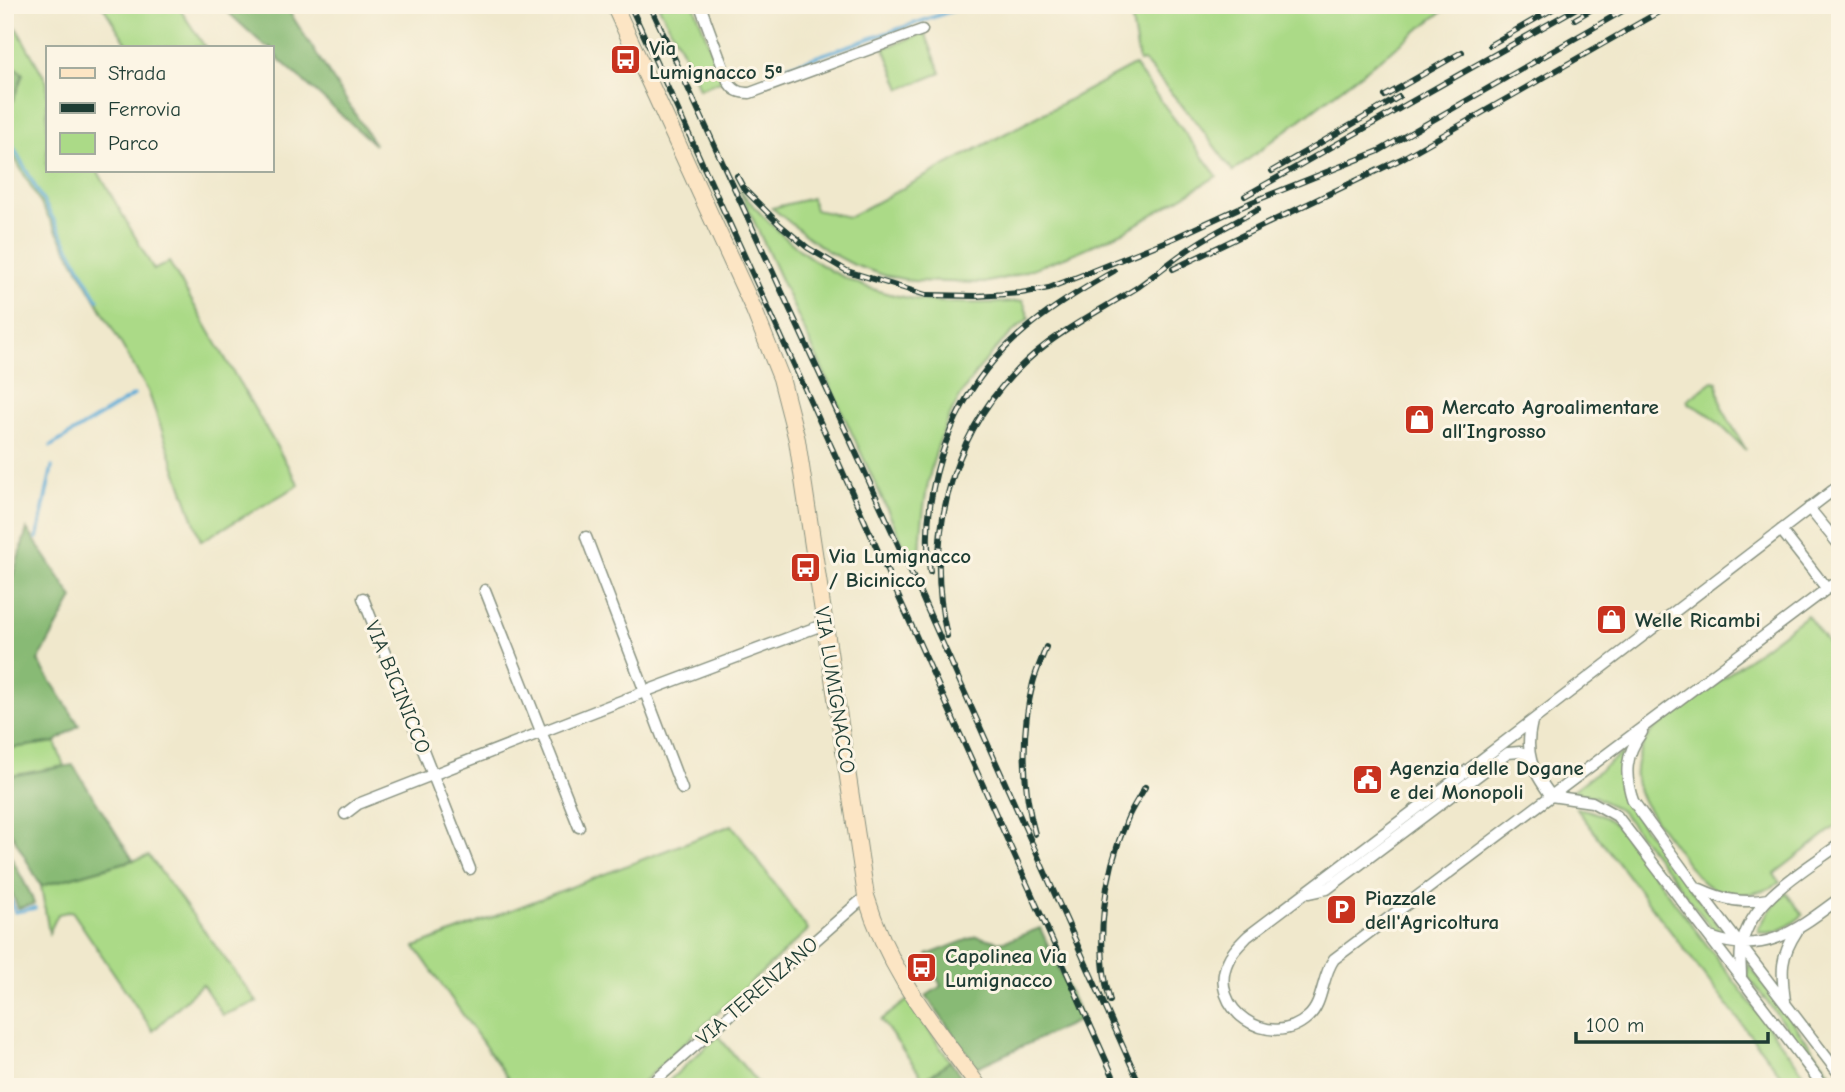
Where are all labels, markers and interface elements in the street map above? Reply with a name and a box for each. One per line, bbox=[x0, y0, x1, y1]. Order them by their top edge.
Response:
place label: Via Lumignacco 5ª bbox=[649, 36, 782, 84]
bus stop icon: Via Lumignacco 5ª bbox=[609, 43, 643, 77]
legend bbox=[46, 46, 273, 172]
text: Strada bbox=[108, 61, 166, 85]
text: Ferrovia bbox=[108, 97, 181, 121]
text: Parco bbox=[108, 131, 159, 155]
place label: Mercato Agroalimentare all’Ingrosso bbox=[1442, 395, 1659, 443]
shop icon: Mercato Agroalimentare all’Ingrosso bbox=[1402, 402, 1436, 436]
place label: Via Lumignacco / Bicinicco bbox=[829, 544, 971, 592]
bus stop icon: Via Lumignacco / Bicinicco bbox=[789, 551, 823, 585]
shop icon: Welle Ricambi bbox=[1595, 603, 1629, 637]
street label: VIA LUMIGNACCO bbox=[810, 605, 860, 775]
place label: Welle Ricambi bbox=[1635, 608, 1761, 632]
street label: VIA BICINICCO bbox=[360, 617, 436, 757]
place label: Agenzia delle Dogane e dei Monopoli bbox=[1390, 756, 1584, 804]
public building icon: Agenzia delle Dogane e dei Monopoli bbox=[1350, 763, 1384, 797]
place label: Piazzale dell'Agricoltura bbox=[1365, 886, 1499, 934]
parking icon: Piazzale dell'Agricoltura bbox=[1325, 893, 1359, 927]
street label: VIA TERENZANO bbox=[691, 932, 823, 1050]
place label: Capolinea Via Lumignacco bbox=[945, 944, 1067, 992]
bus stop icon: Capolinea Via Lumignacco bbox=[905, 951, 939, 985]
scale bar bbox=[1576, 1001, 1768, 1045]
text: 100 m bbox=[1586, 1013, 1644, 1037]

